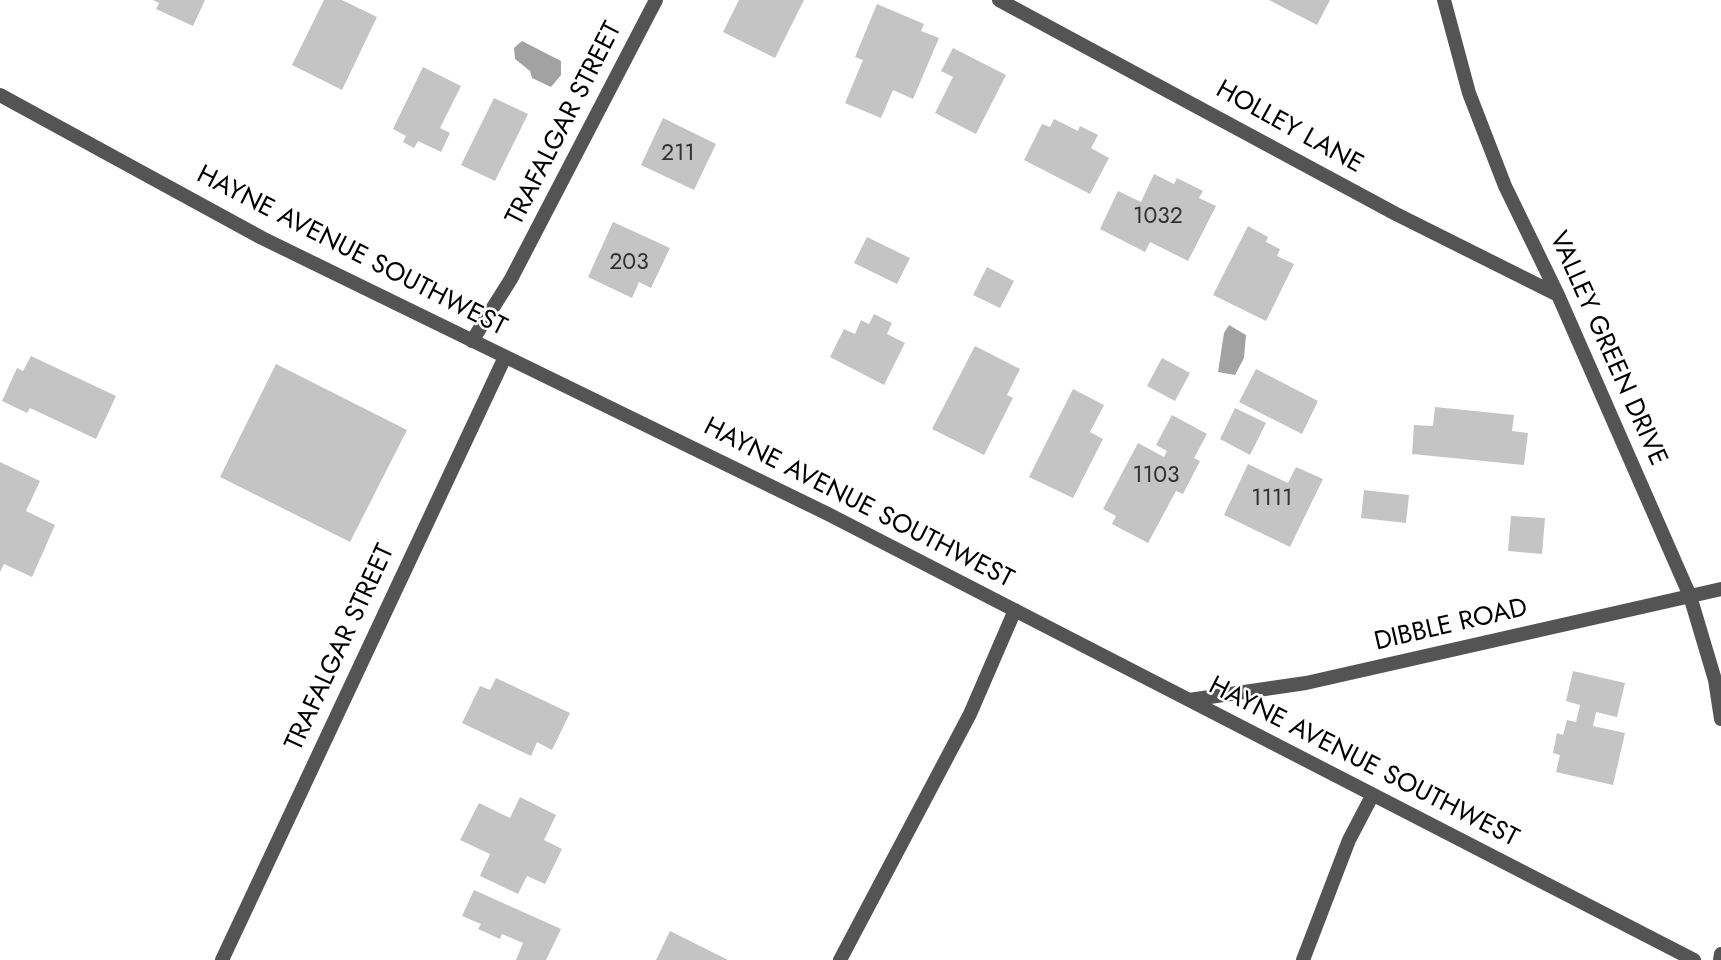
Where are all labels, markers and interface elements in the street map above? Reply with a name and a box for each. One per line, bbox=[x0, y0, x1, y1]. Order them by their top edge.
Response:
street label: TRAFALGAR STREET bbox=[500, 17, 630, 231]
street label: HOLLEY LANE bbox=[1210, 75, 1368, 181]
house number: 211 bbox=[661, 140, 695, 168]
street label: HAYNE AVENUE SOUTHWEST bbox=[191, 160, 511, 344]
house number: 1032 bbox=[1133, 203, 1183, 231]
street label: VALLEY GREEN DRIVE bbox=[1541, 227, 1673, 471]
house number: 203 bbox=[609, 249, 649, 277]
street label: HAYNE AVENUE SOUTHWEST bbox=[698, 412, 1018, 596]
house number: 1103 bbox=[1132, 462, 1180, 490]
house number: 1111 bbox=[1251, 485, 1293, 513]
street label: TRAFALGAR STREET bbox=[280, 540, 402, 756]
street label: DIBBLE ROAD bbox=[1371, 593, 1531, 659]
street label: HAYNE AVENUE SOUTHWEST bbox=[1203, 671, 1523, 855]

